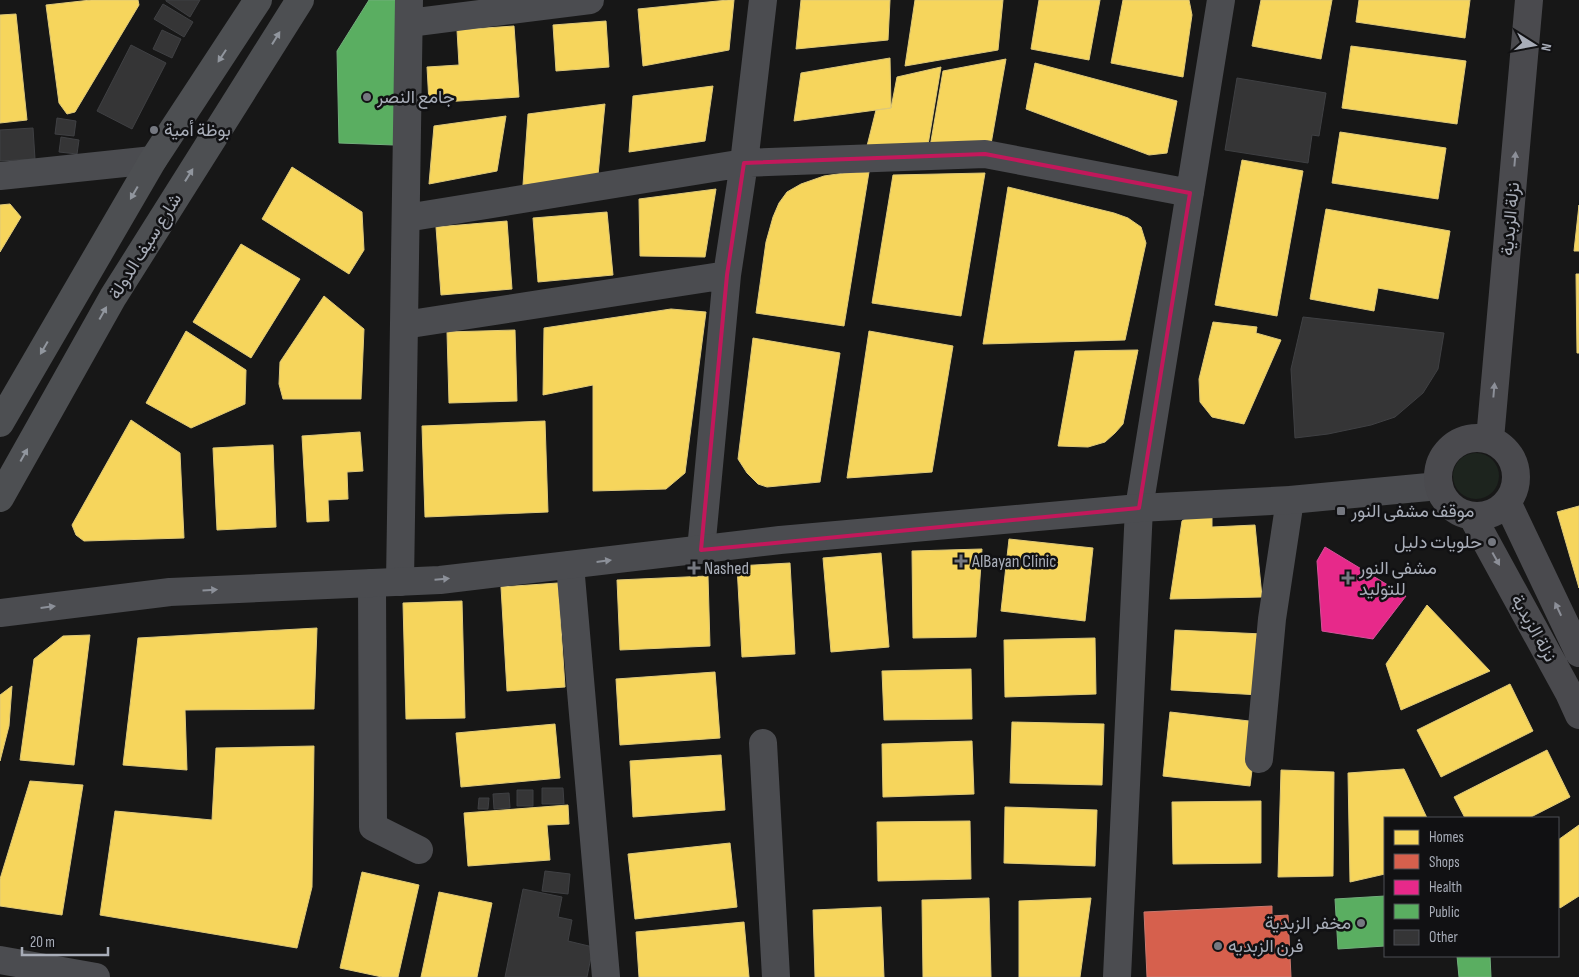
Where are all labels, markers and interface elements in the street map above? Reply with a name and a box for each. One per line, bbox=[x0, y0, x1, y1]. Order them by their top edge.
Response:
north arrow bbox=[1509, 20, 1559, 70]
one-way arrow bbox=[271, 31, 280, 45]
text: N bbox=[1537, 42, 1555, 53]
one-way arrow bbox=[217, 49, 226, 62]
place label: جامع النصر bbox=[376, 87, 455, 109]
marker: جامع النصر bbox=[361, 91, 373, 103]
place label: بوظة أمية bbox=[164, 120, 231, 141]
marker: بوظة أمية bbox=[148, 124, 160, 136]
one-way arrow bbox=[1511, 151, 1519, 167]
one-way arrow bbox=[184, 169, 194, 182]
street label: نزلة الزبدية bbox=[1497, 181, 1524, 257]
one-way arrow bbox=[130, 186, 139, 199]
street label: شارع سيف الدولة bbox=[105, 189, 187, 304]
one-way arrow bbox=[99, 307, 108, 320]
one-way arrow bbox=[39, 342, 48, 355]
one-way arrow bbox=[1490, 382, 1498, 398]
one-way arrow bbox=[20, 448, 28, 463]
place label: موقف مشفى النور bbox=[1350, 501, 1474, 522]
marker: موقف مشفى النور bbox=[1335, 505, 1347, 517]
place label: حلويات دليل bbox=[1394, 532, 1482, 553]
marker: حلويات دليل bbox=[1486, 536, 1498, 548]
place label: AlBayan Clinic bbox=[971, 551, 1056, 572]
one-way arrow bbox=[1491, 553, 1500, 566]
marker: AlBayan Clinic bbox=[954, 554, 968, 568]
one-way arrow bbox=[596, 557, 612, 565]
place label: Nashed bbox=[704, 558, 749, 579]
place label: مشفى النور للتوليد bbox=[1358, 558, 1437, 600]
marker: Nashed bbox=[688, 562, 700, 574]
marker: مشفى النور للتوليد bbox=[1341, 571, 1355, 585]
one-way arrow bbox=[434, 575, 450, 583]
one-way arrow bbox=[202, 586, 218, 594]
street label: نزلة الزبدية bbox=[1506, 591, 1561, 666]
one-way arrow bbox=[1554, 602, 1562, 616]
one-way arrow bbox=[41, 603, 57, 611]
legend bbox=[1384, 817, 1559, 957]
text: Homes bbox=[1429, 828, 1464, 847]
text: Shops bbox=[1429, 853, 1460, 872]
text: Health bbox=[1429, 878, 1462, 897]
text: Public bbox=[1429, 903, 1460, 922]
place label: مخفر الزبدية bbox=[1265, 913, 1351, 934]
marker: مخفر الزبدية bbox=[1355, 917, 1367, 929]
scale bar bbox=[22, 924, 109, 956]
text: Other bbox=[1429, 928, 1458, 947]
text: 20 m bbox=[30, 933, 55, 952]
place label: فرن الزبديه bbox=[1228, 936, 1303, 957]
marker: فرن الزبديه bbox=[1212, 940, 1224, 952]

